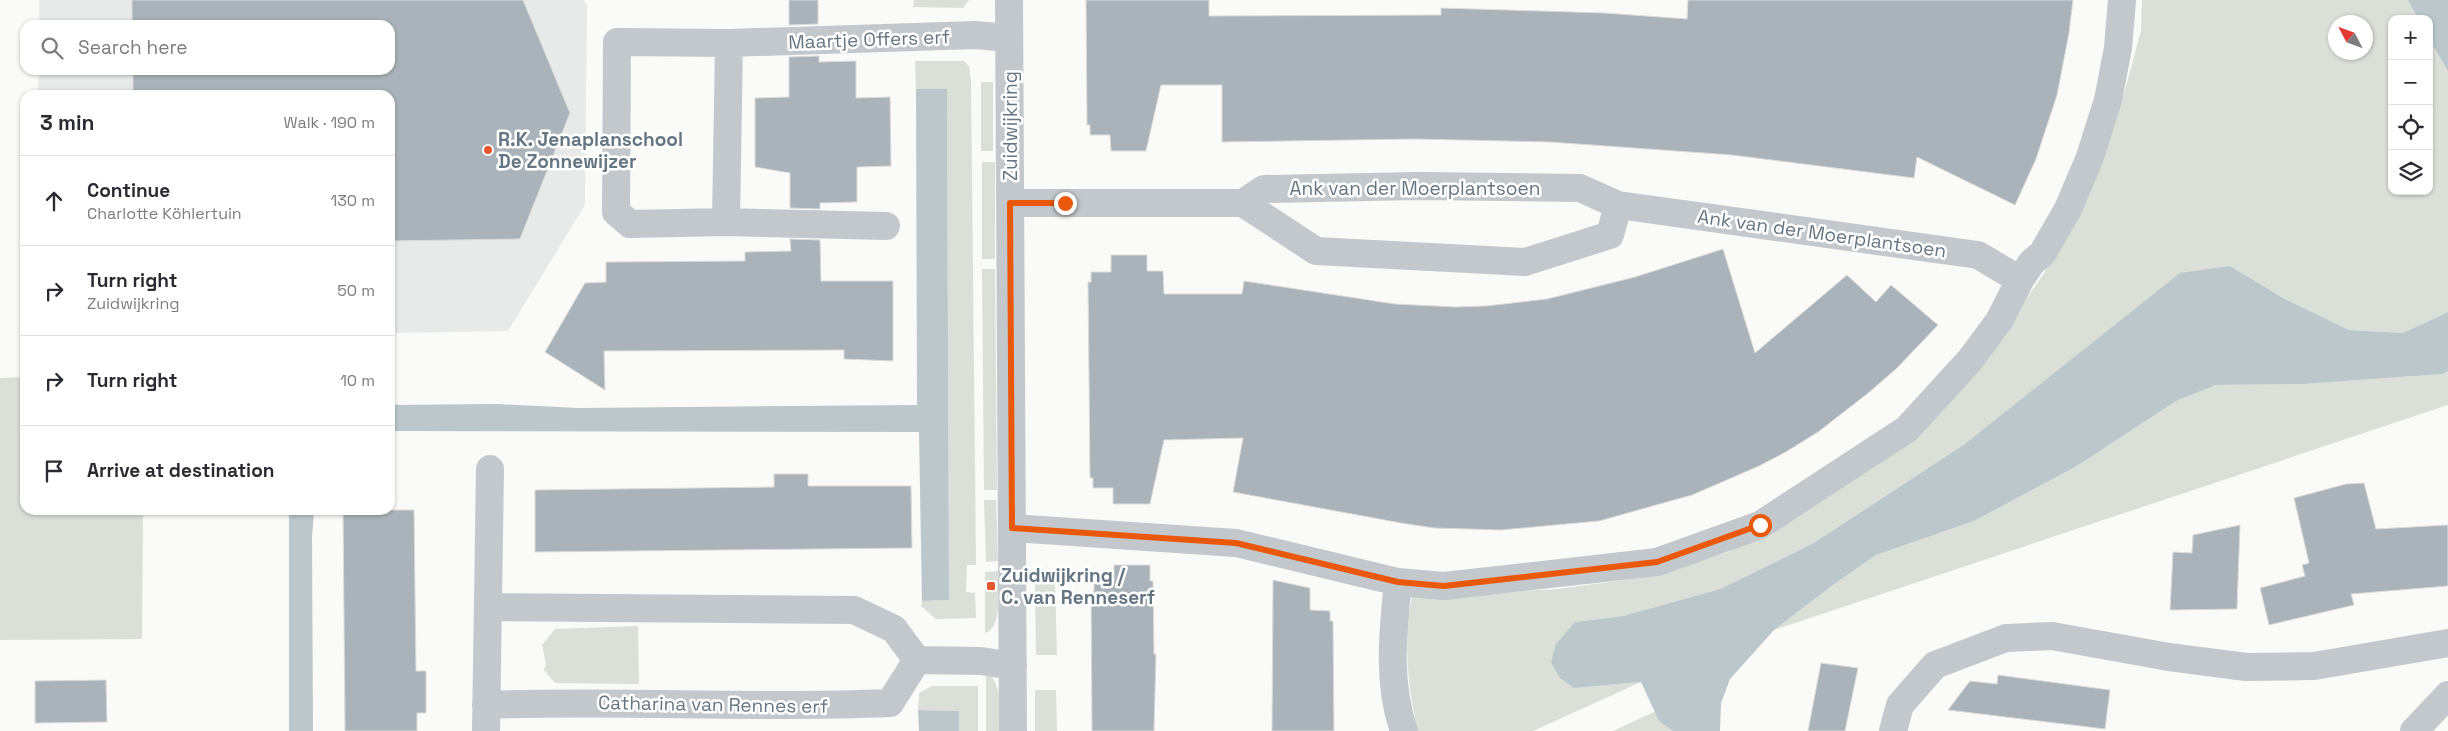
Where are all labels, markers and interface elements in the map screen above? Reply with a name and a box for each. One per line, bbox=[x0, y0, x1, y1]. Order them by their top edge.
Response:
north arrow bbox=[2328, 15, 2373, 60]
map controls bbox=[2388, 15, 2433, 195]
button: + bbox=[2388, 15, 2433, 60]
search box bbox=[20, 20, 395, 75]
street label: Maartje Offers erf bbox=[788, 24, 950, 55]
icon: search bbox=[38, 34, 66, 62]
text: Search here bbox=[78, 35, 188, 60]
button: − bbox=[2388, 60, 2433, 105]
street label: Zuidwijkring bbox=[998, 71, 1023, 181]
button: locate bbox=[2388, 105, 2433, 150]
text: 3 min bbox=[40, 109, 95, 136]
text: Walk · 190 m bbox=[284, 112, 375, 133]
place label: R.K. Jenaplanschool De Zonnewijzer bbox=[498, 127, 683, 174]
marker: R.K. Jenaplanschool De Zonnewijzer bbox=[482, 144, 494, 156]
button: layers bbox=[2388, 150, 2433, 195]
street label: Ank van der Moerplantsoen bbox=[1290, 176, 1540, 201]
text: Continue bbox=[87, 178, 170, 203]
icon: ahead bbox=[40, 187, 68, 215]
text: 130 m bbox=[331, 190, 375, 211]
route end bbox=[1054, 192, 1077, 215]
text: Charlotte Köhlertuin bbox=[87, 203, 242, 224]
street label: Ank van der Moerplantsoen bbox=[1696, 204, 1948, 263]
text: Turn right bbox=[87, 268, 177, 293]
icon: right bbox=[40, 277, 68, 305]
text: 50 m bbox=[337, 280, 375, 301]
text: Zuidwijkring bbox=[87, 293, 180, 314]
icon: right bbox=[40, 367, 68, 395]
text: Turn right bbox=[87, 368, 177, 393]
text: 10 m bbox=[340, 370, 375, 391]
icon: arrive bbox=[40, 457, 68, 485]
text: Arrive at destination bbox=[87, 458, 275, 483]
route start bbox=[1749, 514, 1772, 537]
place label: Zuidwijkring / C. van Renneserf bbox=[1001, 563, 1155, 610]
marker: Zuidwijkring / C. van Renneserf bbox=[985, 580, 997, 592]
street label: Catharina van Rennes erf bbox=[598, 690, 828, 719]

